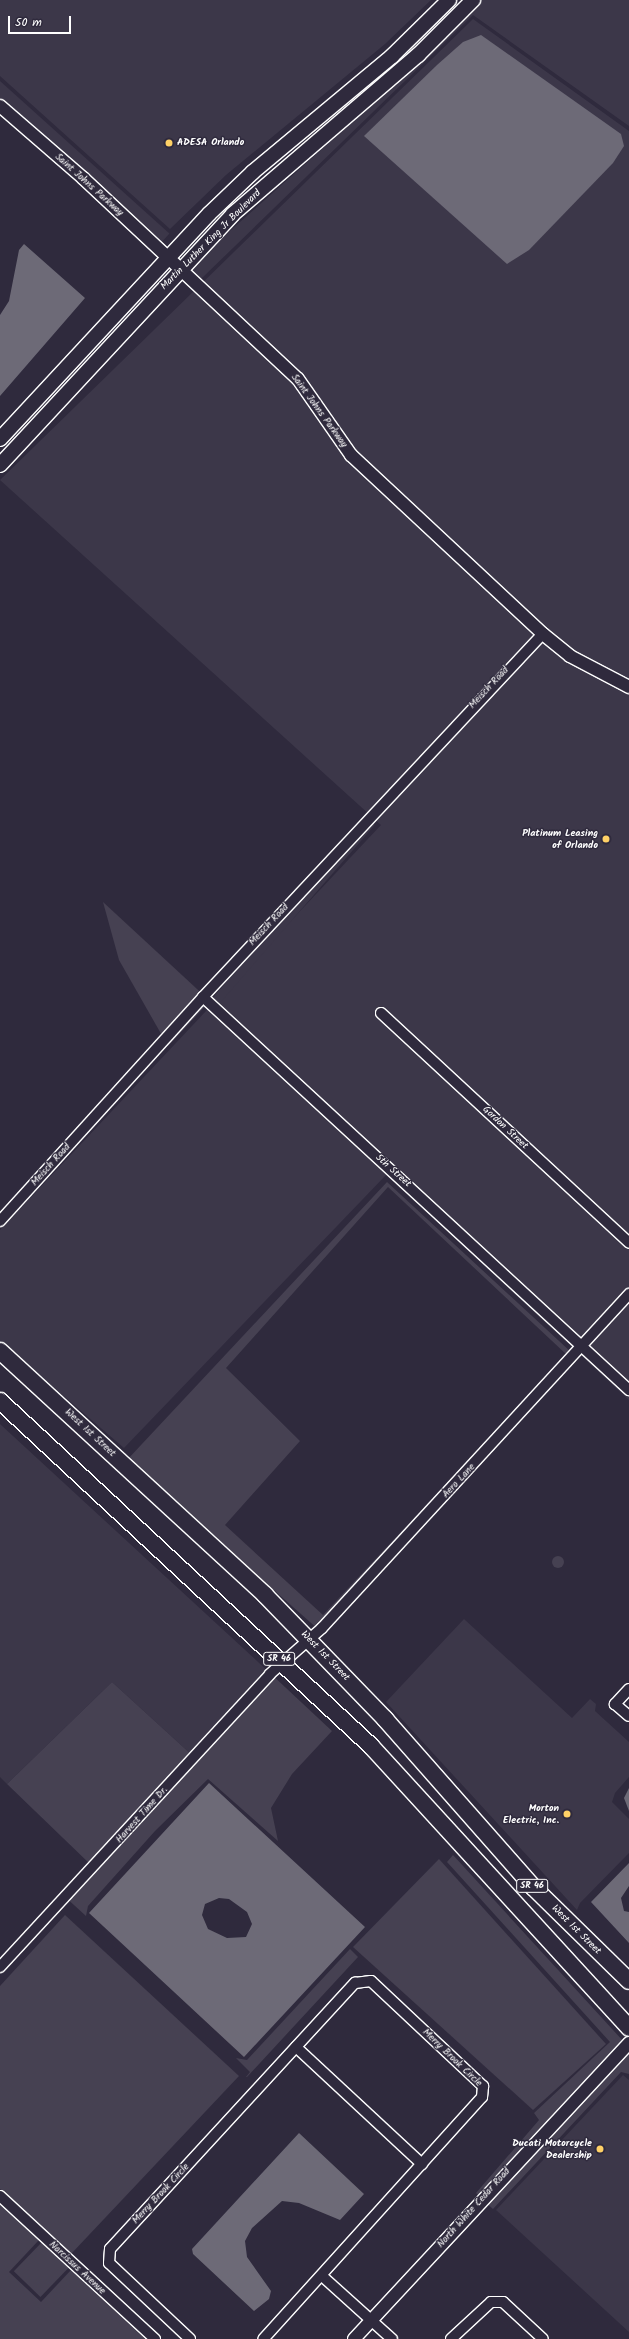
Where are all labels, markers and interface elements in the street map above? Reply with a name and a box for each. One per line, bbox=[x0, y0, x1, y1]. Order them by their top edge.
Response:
scale bar bbox=[10, 8, 73, 34]
text: 50 m bbox=[15, 13, 42, 32]
place label: ADESA Orlando bbox=[177, 137, 244, 149]
marker: ADESA Orlando bbox=[164, 138, 174, 148]
street label: Saint Johns Parkway bbox=[52, 151, 126, 219]
street label: Martin Luther King Jr Boulevard bbox=[158, 187, 264, 293]
street label: Saint Johns Parkway bbox=[288, 372, 350, 450]
street label: Meisch Road bbox=[467, 665, 511, 711]
place label: Platinum Leasing of Orlando bbox=[522, 827, 598, 850]
marker: Platinum Leasing of Orlando bbox=[601, 834, 611, 844]
street label: Meisch Road bbox=[247, 902, 291, 948]
street label: Gordon Street bbox=[480, 1104, 530, 1152]
street label: Meisch Road bbox=[29, 1141, 73, 1189]
street label: 5th Street bbox=[373, 1152, 413, 1190]
street label: West 1st Street bbox=[62, 1406, 118, 1460]
street label: Aero Lane bbox=[440, 1461, 478, 1501]
street label: West 1st Street bbox=[298, 1628, 352, 1684]
road number: SR 46 bbox=[263, 1652, 295, 1666]
street label: Harvest Time Dr. bbox=[113, 1784, 171, 1846]
place label: Morton Electric, Inc. bbox=[503, 1802, 559, 1826]
marker: Morton Electric, Inc. bbox=[562, 1809, 572, 1819]
road number: SR 46 bbox=[516, 1879, 548, 1893]
street label: West 1st Street bbox=[549, 1903, 603, 1957]
street label: Merry Brook Circle bbox=[420, 2027, 484, 2089]
place label: Ducati Motorcycle Dealership bbox=[512, 2137, 592, 2160]
marker: Ducati Motorcycle Dealership bbox=[595, 2144, 605, 2154]
street label: Merry Brook Circle bbox=[130, 2161, 192, 2227]
street label: North White Cedar Road bbox=[435, 2166, 513, 2250]
street label: Narcissus Avenue bbox=[46, 2239, 108, 2297]

